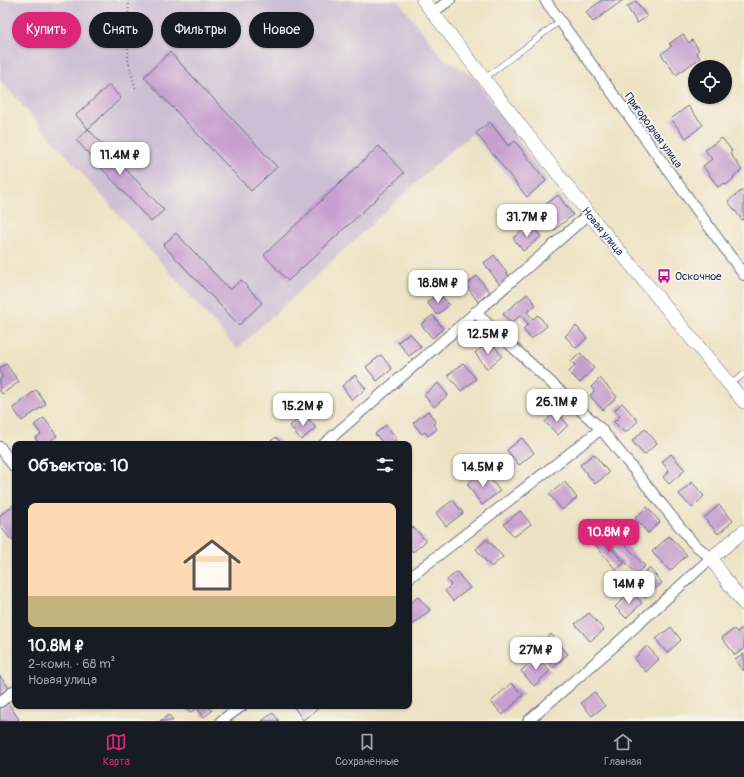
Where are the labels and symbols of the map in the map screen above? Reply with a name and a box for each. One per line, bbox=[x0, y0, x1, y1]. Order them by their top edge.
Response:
street label: Пригородная улица bbox=[622, 90, 685, 170]
pin: 11.4M ₽ bbox=[83, 142, 157, 176]
pin: 31.7M ₽ bbox=[490, 204, 564, 238]
street label: Новая улица bbox=[579, 205, 626, 258]
bus stop icon: Оскочное bbox=[656, 268, 672, 284]
pin: 18.8M ₽ bbox=[401, 270, 475, 304]
place label: Оскочное bbox=[675, 270, 722, 283]
pin: 12.5M ₽ bbox=[451, 321, 525, 355]
pin: 26.1M ₽ bbox=[520, 389, 594, 423]
pin: 15.2M ₽ bbox=[266, 393, 340, 427]
pin: 14.5M ₽ bbox=[446, 454, 520, 488]
pin: 10.8M ₽ bbox=[572, 519, 646, 553]
pin: 14M ₽ bbox=[601, 571, 657, 605]
pin: 27M ₽ bbox=[508, 637, 564, 671]

